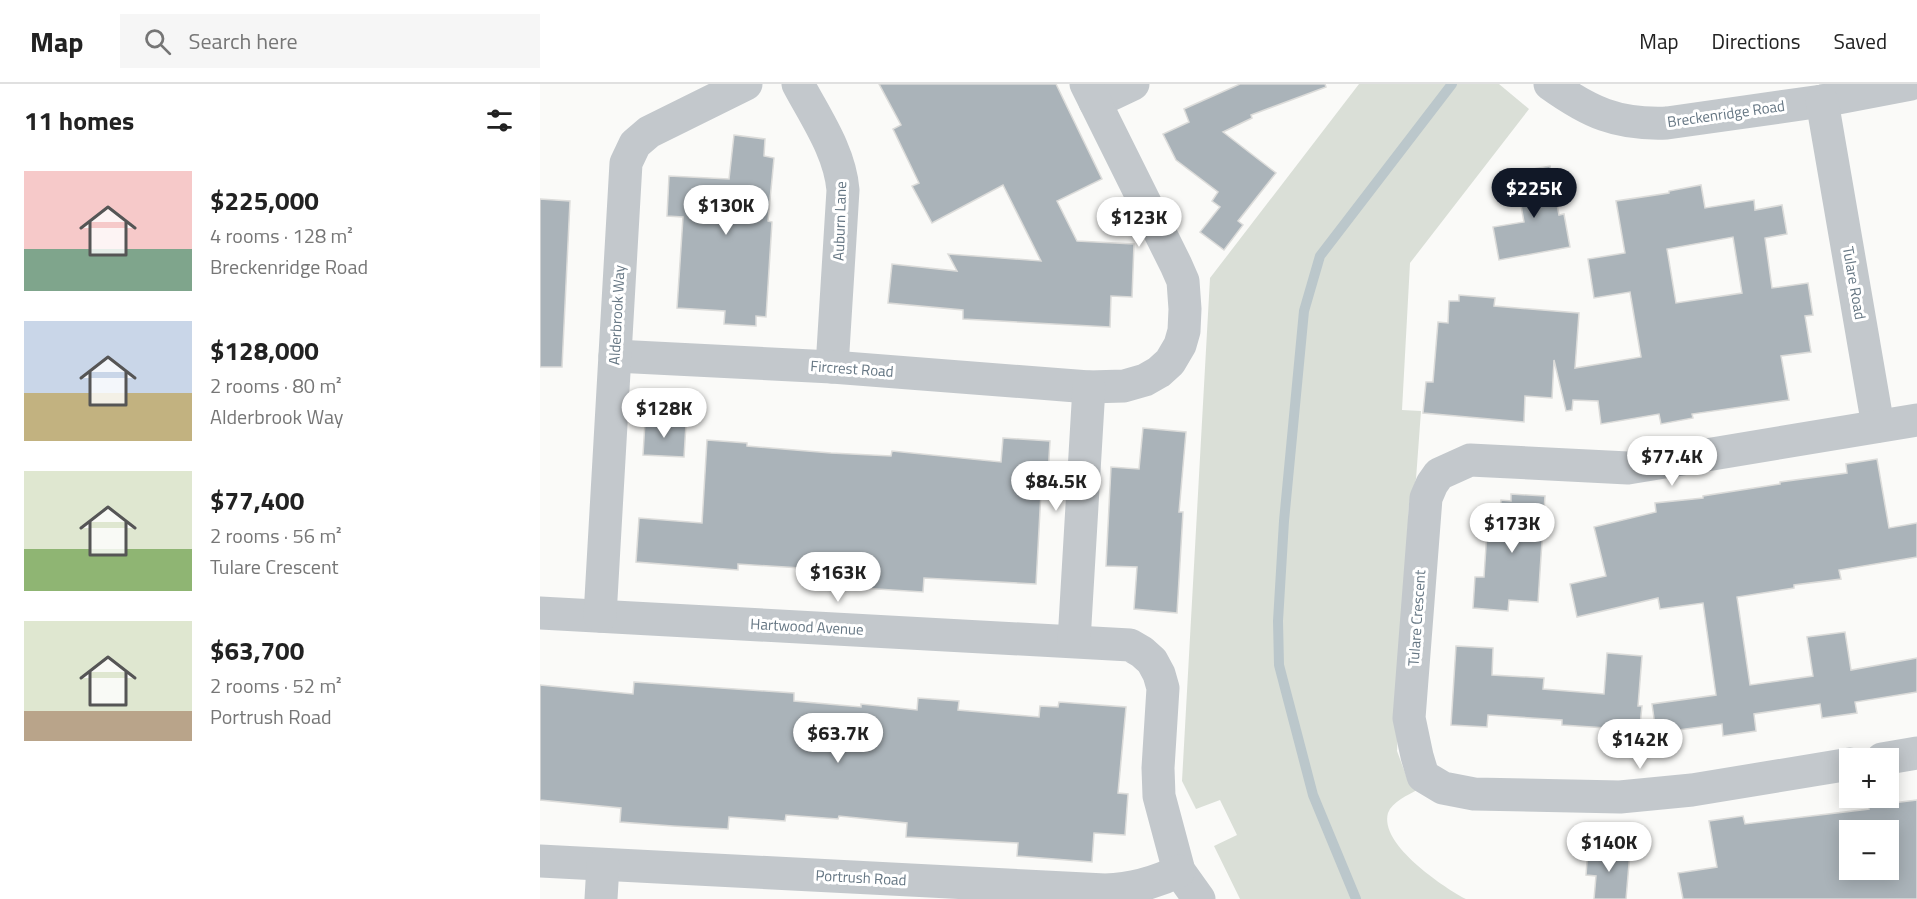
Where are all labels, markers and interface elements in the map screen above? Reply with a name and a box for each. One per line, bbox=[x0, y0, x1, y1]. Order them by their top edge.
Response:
search box bbox=[120, 14, 540, 68]
text: Map bbox=[30, 20, 84, 63]
text: Search here bbox=[189, 24, 298, 58]
icon: search bbox=[141, 25, 174, 58]
text: Map bbox=[1639, 25, 1679, 57]
text: Directions bbox=[1712, 25, 1801, 57]
text: Saved bbox=[1834, 25, 1887, 57]
street label: Breckenridge Road bbox=[1666, 94, 1786, 133]
text: 11 homes bbox=[24, 101, 134, 140]
icon: filters bbox=[483, 104, 516, 137]
pin: $225K bbox=[1492, 168, 1576, 219]
text: $225K bbox=[1506, 172, 1562, 203]
text: $225,000 bbox=[210, 181, 319, 220]
street label: Auburn Lane bbox=[827, 181, 852, 261]
pin: $130K bbox=[684, 185, 768, 236]
text: $130K bbox=[698, 189, 754, 220]
icon: home bbox=[72, 195, 144, 267]
pin: $123K bbox=[1097, 197, 1181, 248]
text: $123K bbox=[1111, 201, 1167, 232]
text: 4 rooms · 128 m² bbox=[210, 220, 353, 251]
street label: Tulare Road bbox=[1837, 245, 1872, 321]
text: Breckenridge Road bbox=[210, 251, 368, 282]
street label: Alderbrook Way bbox=[602, 264, 631, 366]
text: $128,000 bbox=[210, 331, 319, 370]
icon: home bbox=[72, 345, 144, 417]
street label: Fircrest Road bbox=[810, 354, 894, 383]
text: 2 rooms · 80 m² bbox=[210, 370, 342, 401]
pin: $128K bbox=[622, 388, 706, 439]
text: $128K bbox=[636, 392, 692, 423]
text: Alderbrook Way bbox=[210, 401, 343, 432]
pin: $77.4K bbox=[1623, 436, 1721, 487]
text: $77.4K bbox=[1641, 440, 1703, 471]
pin: $84.5K bbox=[1007, 461, 1105, 512]
text: $84.5K bbox=[1025, 465, 1087, 496]
text: $77,400 bbox=[210, 481, 304, 520]
icon: home bbox=[72, 495, 144, 567]
pin: $173K bbox=[1470, 503, 1554, 554]
text: $173K bbox=[1484, 507, 1540, 538]
text: 2 rooms · 56 m² bbox=[210, 520, 342, 551]
text: Tulare Crescent bbox=[210, 551, 339, 582]
pin: $163K bbox=[796, 552, 880, 603]
text: $163K bbox=[810, 556, 866, 587]
street label: Tulare Crescent bbox=[1402, 568, 1431, 667]
street label: Hartwood Avenue bbox=[750, 612, 864, 641]
text: $63,700 bbox=[210, 631, 304, 670]
icon: home bbox=[72, 645, 144, 717]
text: 2 rooms · 52 m² bbox=[210, 670, 342, 701]
text: Portrush Road bbox=[210, 701, 332, 732]
pin: $63.7K bbox=[789, 713, 887, 764]
text: $63.7K bbox=[807, 717, 869, 748]
pin: $142K bbox=[1598, 719, 1682, 770]
text: $142K bbox=[1612, 723, 1668, 754]
map controls bbox=[1839, 748, 1899, 880]
button: + bbox=[1839, 748, 1899, 808]
button: − bbox=[1839, 820, 1899, 880]
pin: $140K bbox=[1567, 822, 1651, 873]
text: $140K bbox=[1581, 826, 1637, 857]
street label: Portrush Road bbox=[815, 864, 907, 891]

